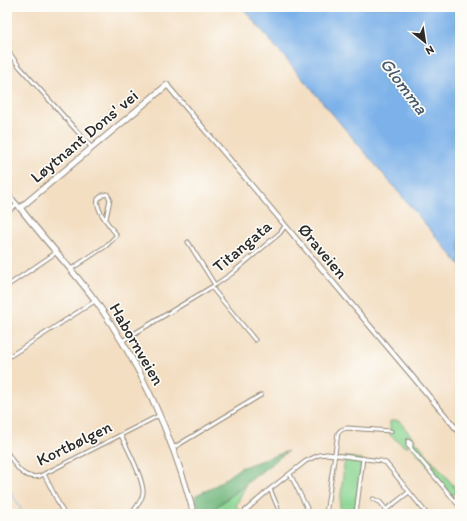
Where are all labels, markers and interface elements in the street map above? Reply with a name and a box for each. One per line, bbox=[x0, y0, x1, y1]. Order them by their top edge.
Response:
north arrow bbox=[405, 22, 445, 62]
text: N bbox=[423, 43, 436, 58]
water label: Glomma bbox=[376, 53, 433, 120]
street label: Løytnant Dons' vei bbox=[26, 85, 142, 187]
street label: Titangata bbox=[209, 216, 276, 276]
street label: Øraveien bbox=[294, 219, 352, 283]
street label: Habornveien bbox=[105, 299, 169, 389]
street label: Kortbølgen bbox=[33, 416, 115, 470]

